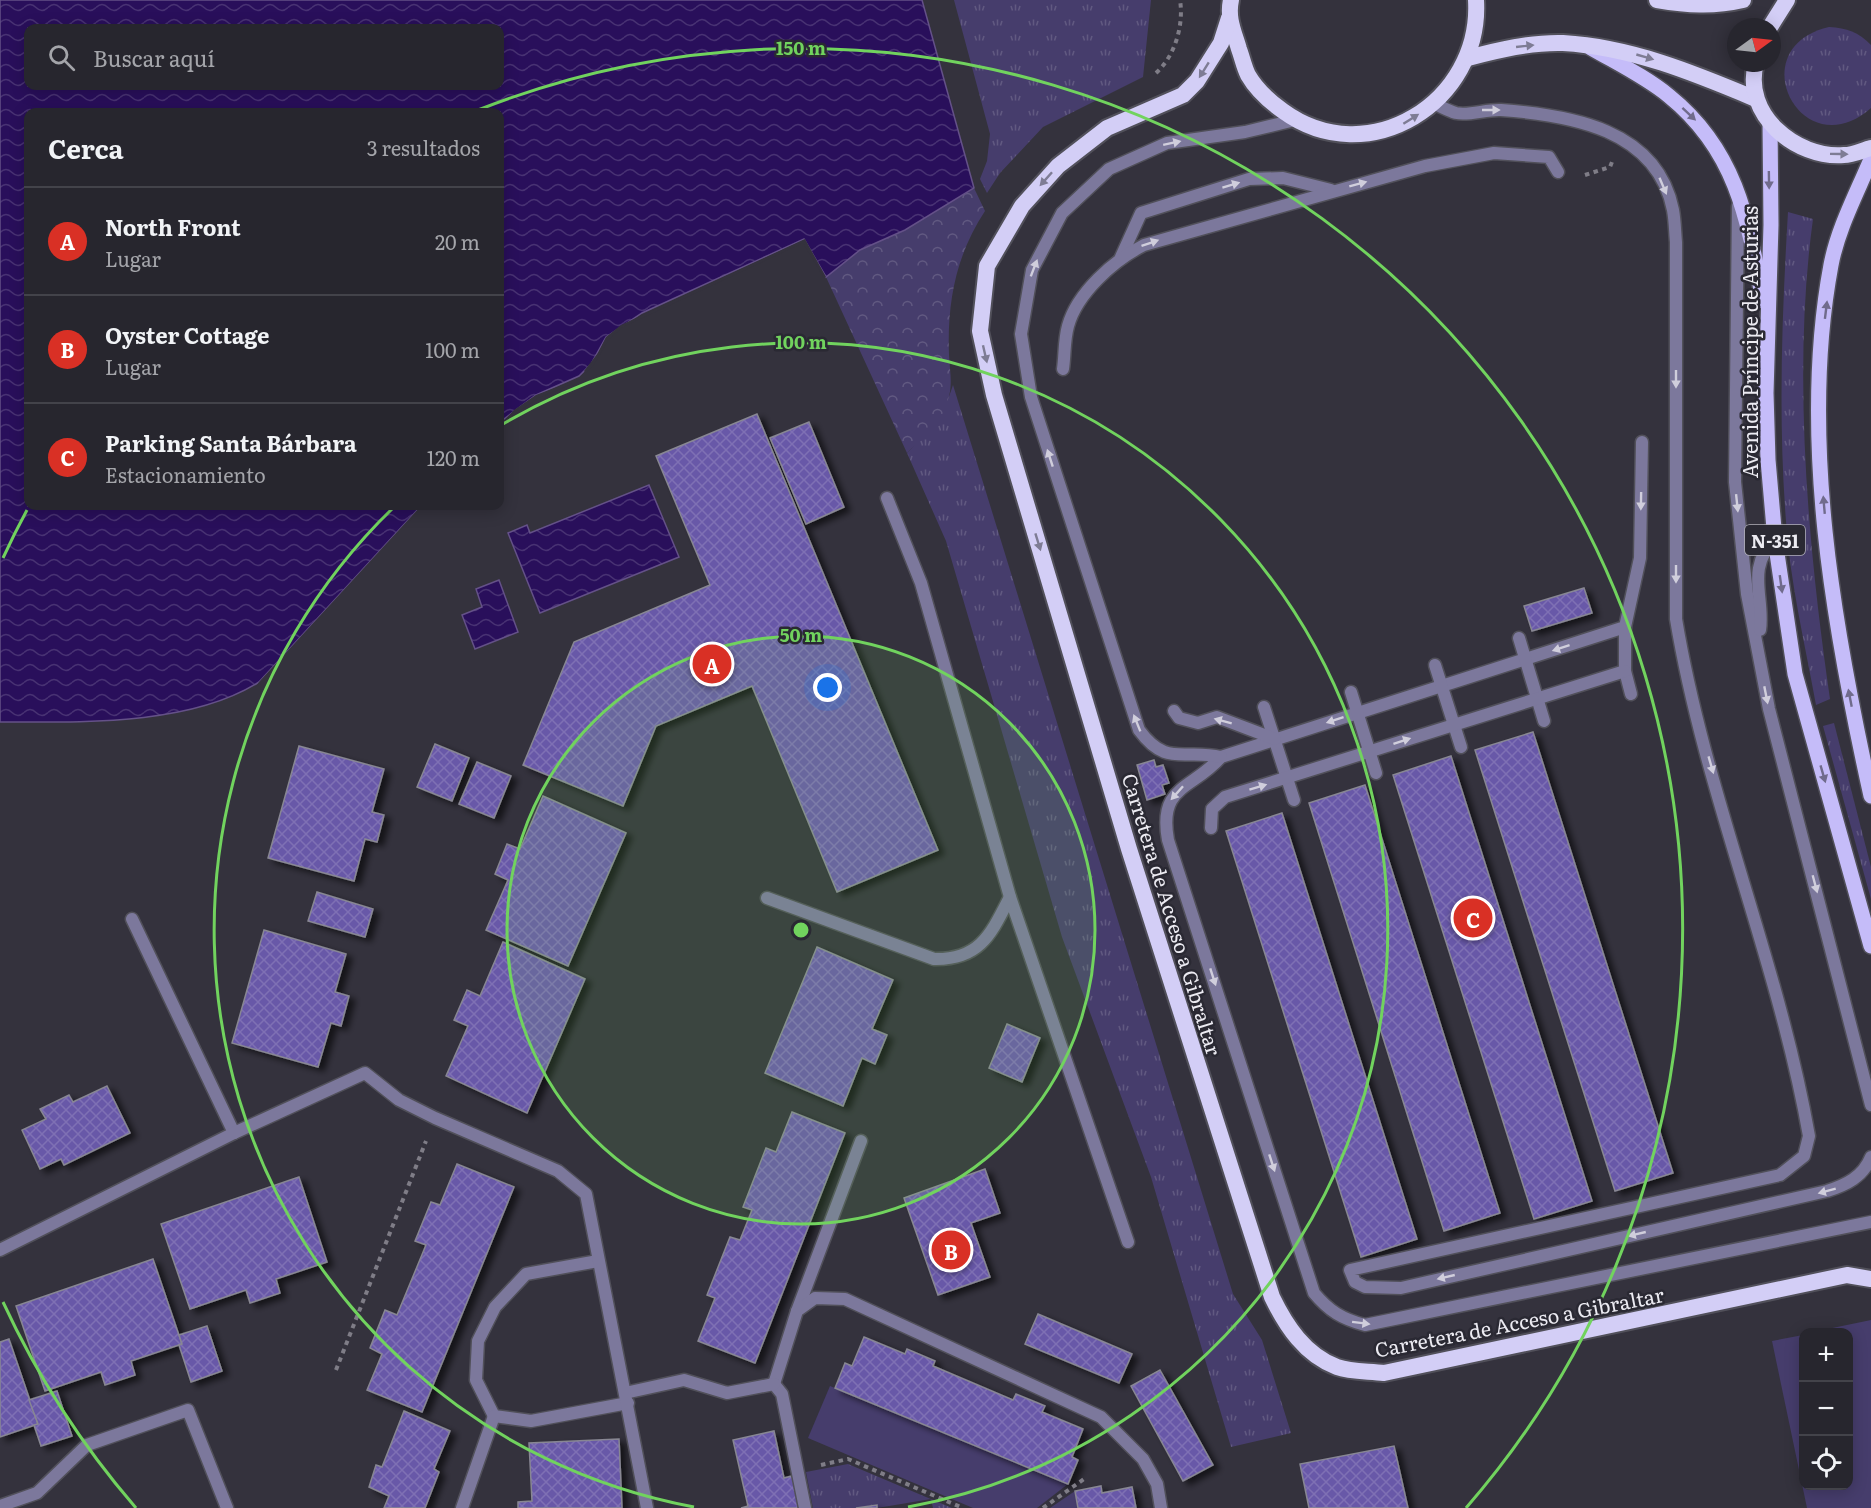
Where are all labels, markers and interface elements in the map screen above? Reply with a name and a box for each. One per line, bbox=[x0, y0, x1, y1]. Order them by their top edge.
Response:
north arrow bbox=[1727, 18, 1781, 72]
search box bbox=[24, 24, 504, 90]
text: 150 m bbox=[776, 34, 826, 61]
icon: search bbox=[45, 41, 78, 74]
text: Buscar aquí bbox=[93, 41, 215, 74]
one-way arrow bbox=[1515, 42, 1534, 51]
one-way arrow bbox=[1636, 53, 1654, 62]
one-way arrow bbox=[1199, 62, 1210, 78]
one-way arrow bbox=[1482, 105, 1501, 115]
one-way arrow bbox=[1681, 106, 1695, 120]
one-way arrow bbox=[1403, 113, 1419, 124]
text: Cerca bbox=[48, 128, 124, 167]
text: 3 resultados bbox=[367, 132, 480, 162]
one-way arrow bbox=[1163, 138, 1182, 147]
one-way arrow bbox=[1829, 149, 1848, 159]
one-way arrow bbox=[1039, 171, 1053, 186]
one-way arrow bbox=[1765, 171, 1774, 190]
one-way arrow bbox=[1658, 178, 1668, 196]
one-way arrow bbox=[1349, 179, 1367, 189]
one-way arrow bbox=[1222, 180, 1240, 189]
street label: Avenida Príncipe de Asturias bbox=[1734, 206, 1764, 478]
text: North Front bbox=[105, 210, 241, 243]
text: A bbox=[60, 226, 75, 256]
text: 20 m bbox=[435, 226, 480, 256]
one-way arrow bbox=[1141, 238, 1159, 248]
text: Lugar bbox=[105, 243, 161, 273]
one-way arrow bbox=[1030, 259, 1039, 277]
one-way arrow bbox=[1821, 301, 1830, 320]
text: Oyster Cottage bbox=[105, 318, 270, 351]
text: 100 m bbox=[775, 328, 827, 355]
text: B bbox=[61, 334, 74, 364]
text: 100 m bbox=[425, 334, 480, 364]
one-way arrow bbox=[981, 345, 990, 364]
text: Lugar bbox=[105, 351, 161, 381]
one-way arrow bbox=[1671, 370, 1681, 389]
text: Parking Santa Bárbara bbox=[105, 426, 357, 459]
text: C bbox=[60, 442, 75, 472]
text: 120 m bbox=[427, 442, 480, 472]
one-way arrow bbox=[1045, 449, 1054, 467]
text: Estacionamiento bbox=[105, 459, 266, 489]
one-way arrow bbox=[1636, 491, 1646, 510]
one-way arrow bbox=[1732, 493, 1742, 512]
one-way arrow bbox=[1819, 495, 1829, 514]
road number: N-351 bbox=[1745, 525, 1805, 555]
one-way arrow bbox=[1034, 533, 1043, 551]
one-way arrow bbox=[1671, 565, 1681, 584]
one-way arrow bbox=[1777, 575, 1786, 594]
text: 50 m bbox=[780, 621, 822, 648]
pin: A bbox=[692, 642, 732, 686]
one-way arrow bbox=[1552, 643, 1570, 653]
your location bbox=[813, 673, 842, 702]
one-way arrow bbox=[1762, 686, 1771, 705]
one-way arrow bbox=[1845, 688, 1854, 707]
one-way arrow bbox=[1132, 713, 1142, 731]
one-way arrow bbox=[1214, 715, 1232, 725]
one-way arrow bbox=[1326, 716, 1344, 725]
one-way arrow bbox=[1393, 736, 1411, 746]
one-way arrow bbox=[1707, 756, 1716, 774]
one-way arrow bbox=[1819, 765, 1828, 783]
street label: Carretera de Acceso a Gibraltar bbox=[1116, 769, 1230, 1059]
one-way arrow bbox=[1249, 782, 1267, 791]
one-way arrow bbox=[1170, 785, 1183, 801]
one-way arrow bbox=[1811, 875, 1821, 893]
pin: C bbox=[1454, 896, 1492, 940]
centre of rings bbox=[791, 920, 811, 940]
one-way arrow bbox=[1209, 968, 1219, 986]
one-way arrow bbox=[1268, 1154, 1278, 1172]
one-way arrow bbox=[1818, 1186, 1836, 1196]
pin: B bbox=[932, 1228, 970, 1272]
one-way arrow bbox=[1627, 1230, 1646, 1239]
one-way arrow bbox=[1437, 1273, 1456, 1283]
street label: Carretera de Acceso a Gibraltar bbox=[1372, 1278, 1667, 1364]
one-way arrow bbox=[1352, 1318, 1371, 1327]
map controls bbox=[1799, 1328, 1853, 1490]
button: + bbox=[1799, 1328, 1853, 1382]
button: − bbox=[1799, 1382, 1853, 1436]
button: locate bbox=[1799, 1436, 1853, 1490]

